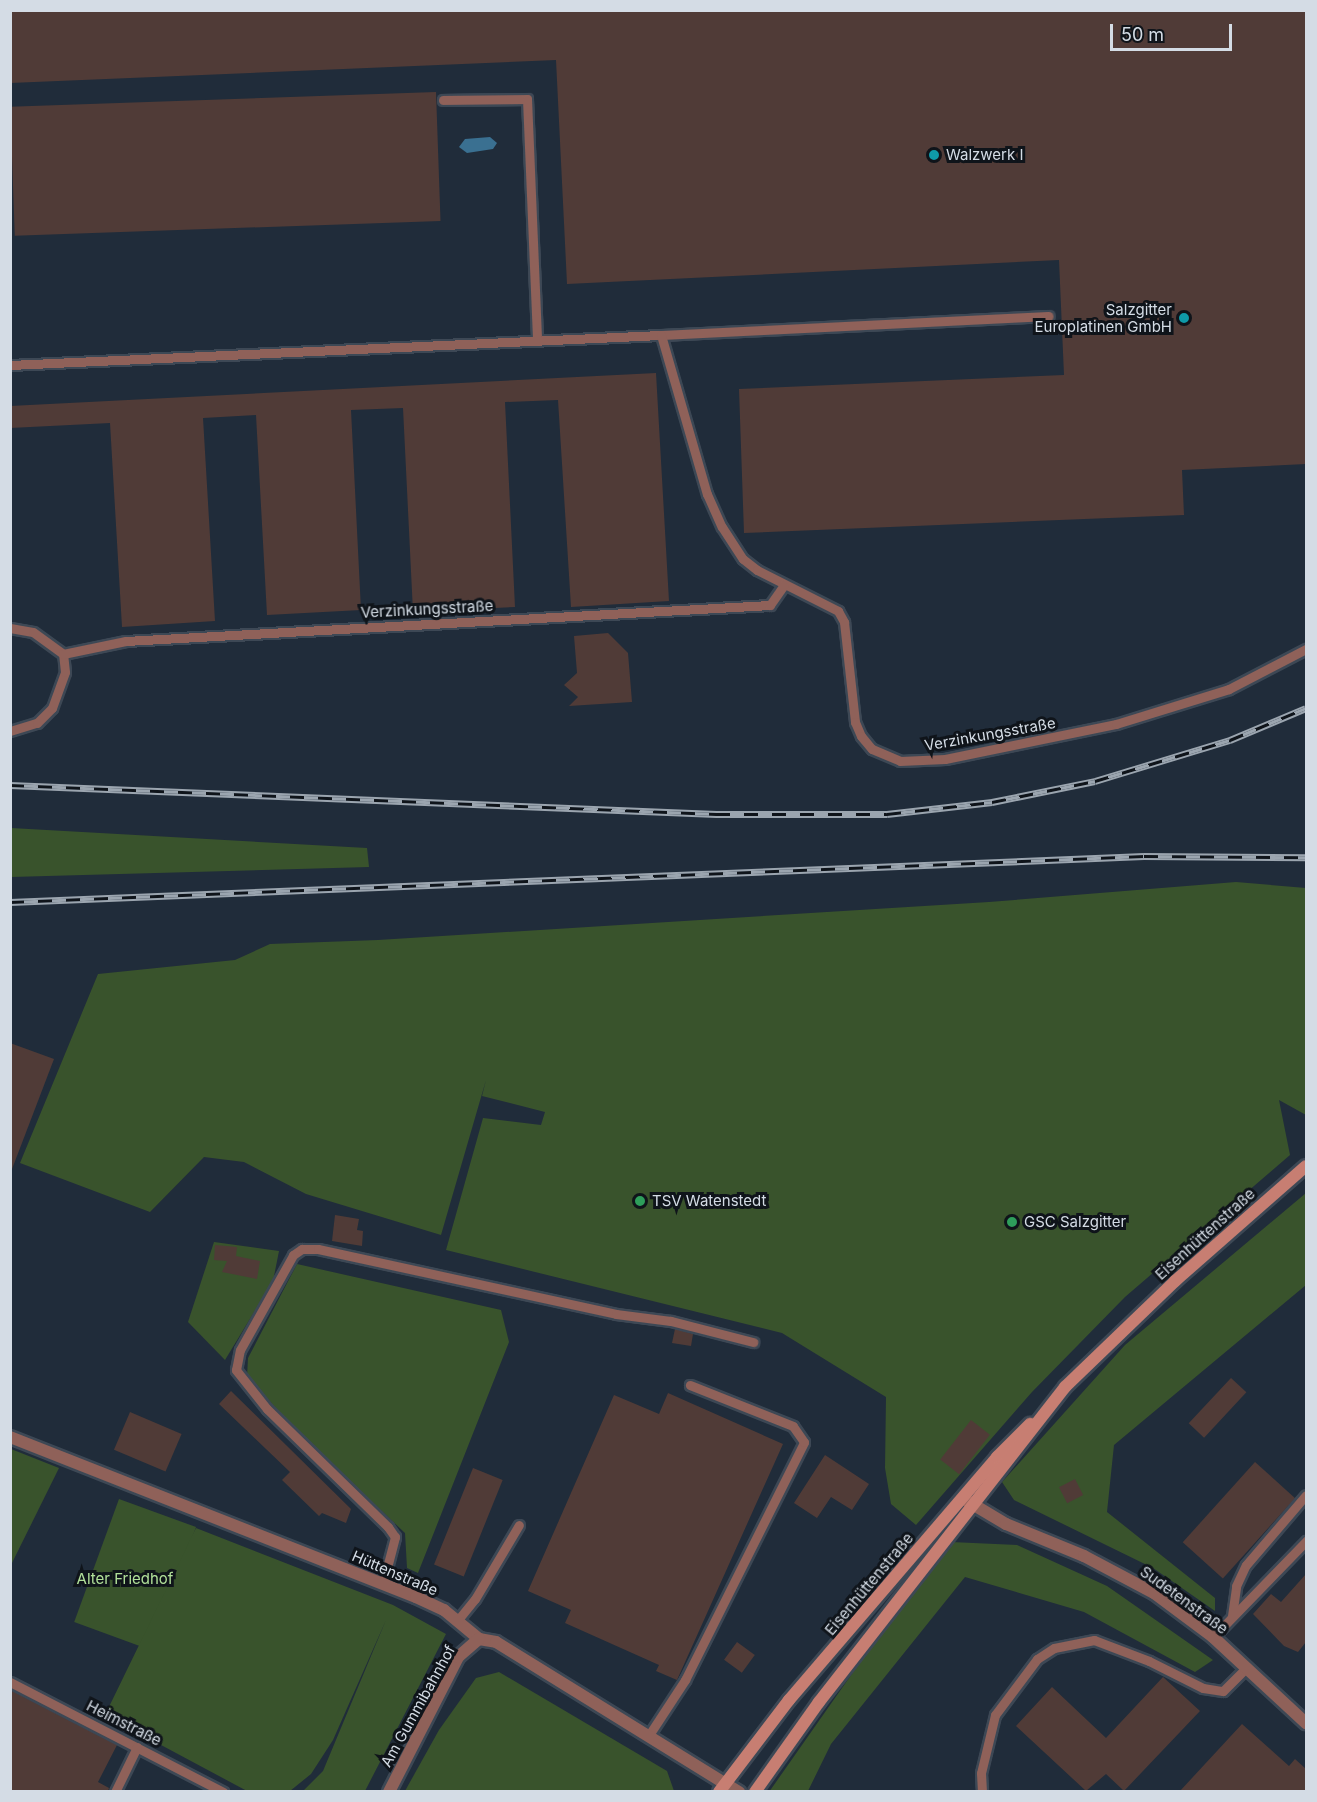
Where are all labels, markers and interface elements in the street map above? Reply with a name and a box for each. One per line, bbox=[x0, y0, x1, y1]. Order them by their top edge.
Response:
scale bar bbox=[1113, 12, 1234, 50]
text: 50 m bbox=[1121, 24, 1164, 45]
place label: Walzwerk I bbox=[946, 146, 1023, 164]
marker: Walzwerk I bbox=[927, 148, 941, 162]
place label: Salzgitter Europlatinen GmbH bbox=[1035, 300, 1172, 335]
marker: Salzgitter Europlatinen GmbH bbox=[1177, 311, 1191, 325]
street label: Verzinkungsstraße bbox=[360, 597, 494, 621]
street label: Verzinkungsstraße bbox=[923, 714, 1057, 754]
street label: Eisenhüttenstraße bbox=[1152, 1185, 1258, 1283]
place label: TSV Watenstedt bbox=[652, 1192, 766, 1210]
marker: TSV Watenstedt bbox=[633, 1194, 647, 1208]
place label: GSC Salzgitter bbox=[1024, 1213, 1126, 1231]
marker: GSC Salzgitter bbox=[1005, 1215, 1019, 1229]
street label: Eisenhüttenstraße bbox=[821, 1529, 917, 1639]
street label: Hüttenstraße bbox=[349, 1547, 441, 1599]
street label: Sudetenstraße bbox=[1137, 1562, 1231, 1638]
park label: Alter Friedhof bbox=[77, 1570, 173, 1588]
street label: Am Gummibahnhof bbox=[377, 1642, 459, 1770]
street label: Heimstraße bbox=[84, 1696, 164, 1750]

